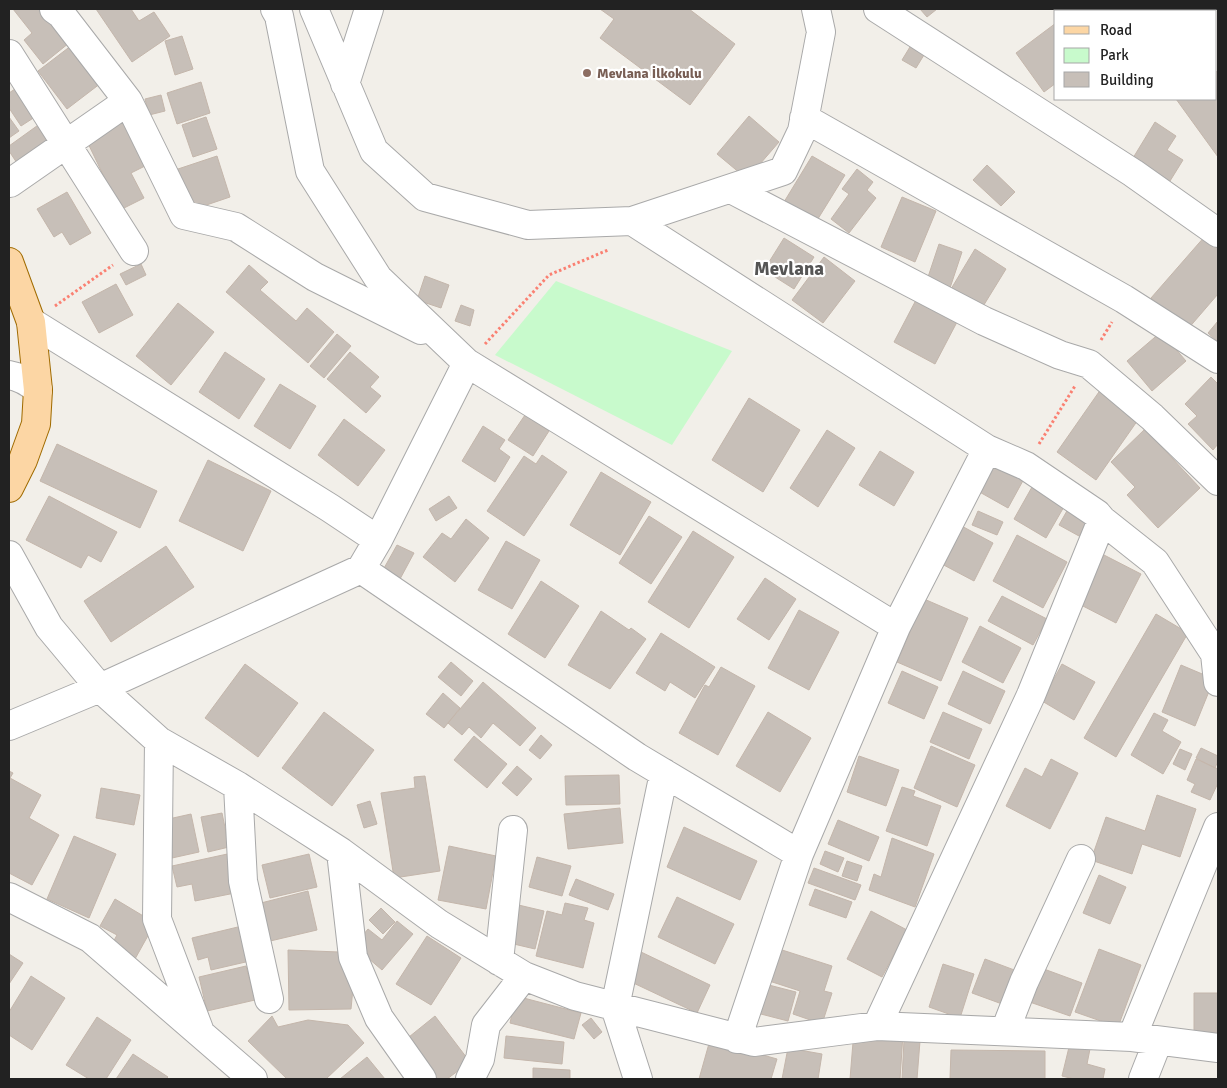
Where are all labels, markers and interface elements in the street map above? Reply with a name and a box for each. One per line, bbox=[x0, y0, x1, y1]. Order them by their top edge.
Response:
legend bbox=[1054, 10, 1217, 100]
text: Road bbox=[1100, 21, 1132, 39]
text: Park bbox=[1100, 46, 1129, 64]
place label: Mevlana İlkokulu bbox=[597, 65, 702, 82]
marker: Mevlana İlkokulu bbox=[581, 67, 593, 79]
text: Building bbox=[1100, 71, 1154, 89]
district label: Mevlana bbox=[754, 257, 824, 281]

